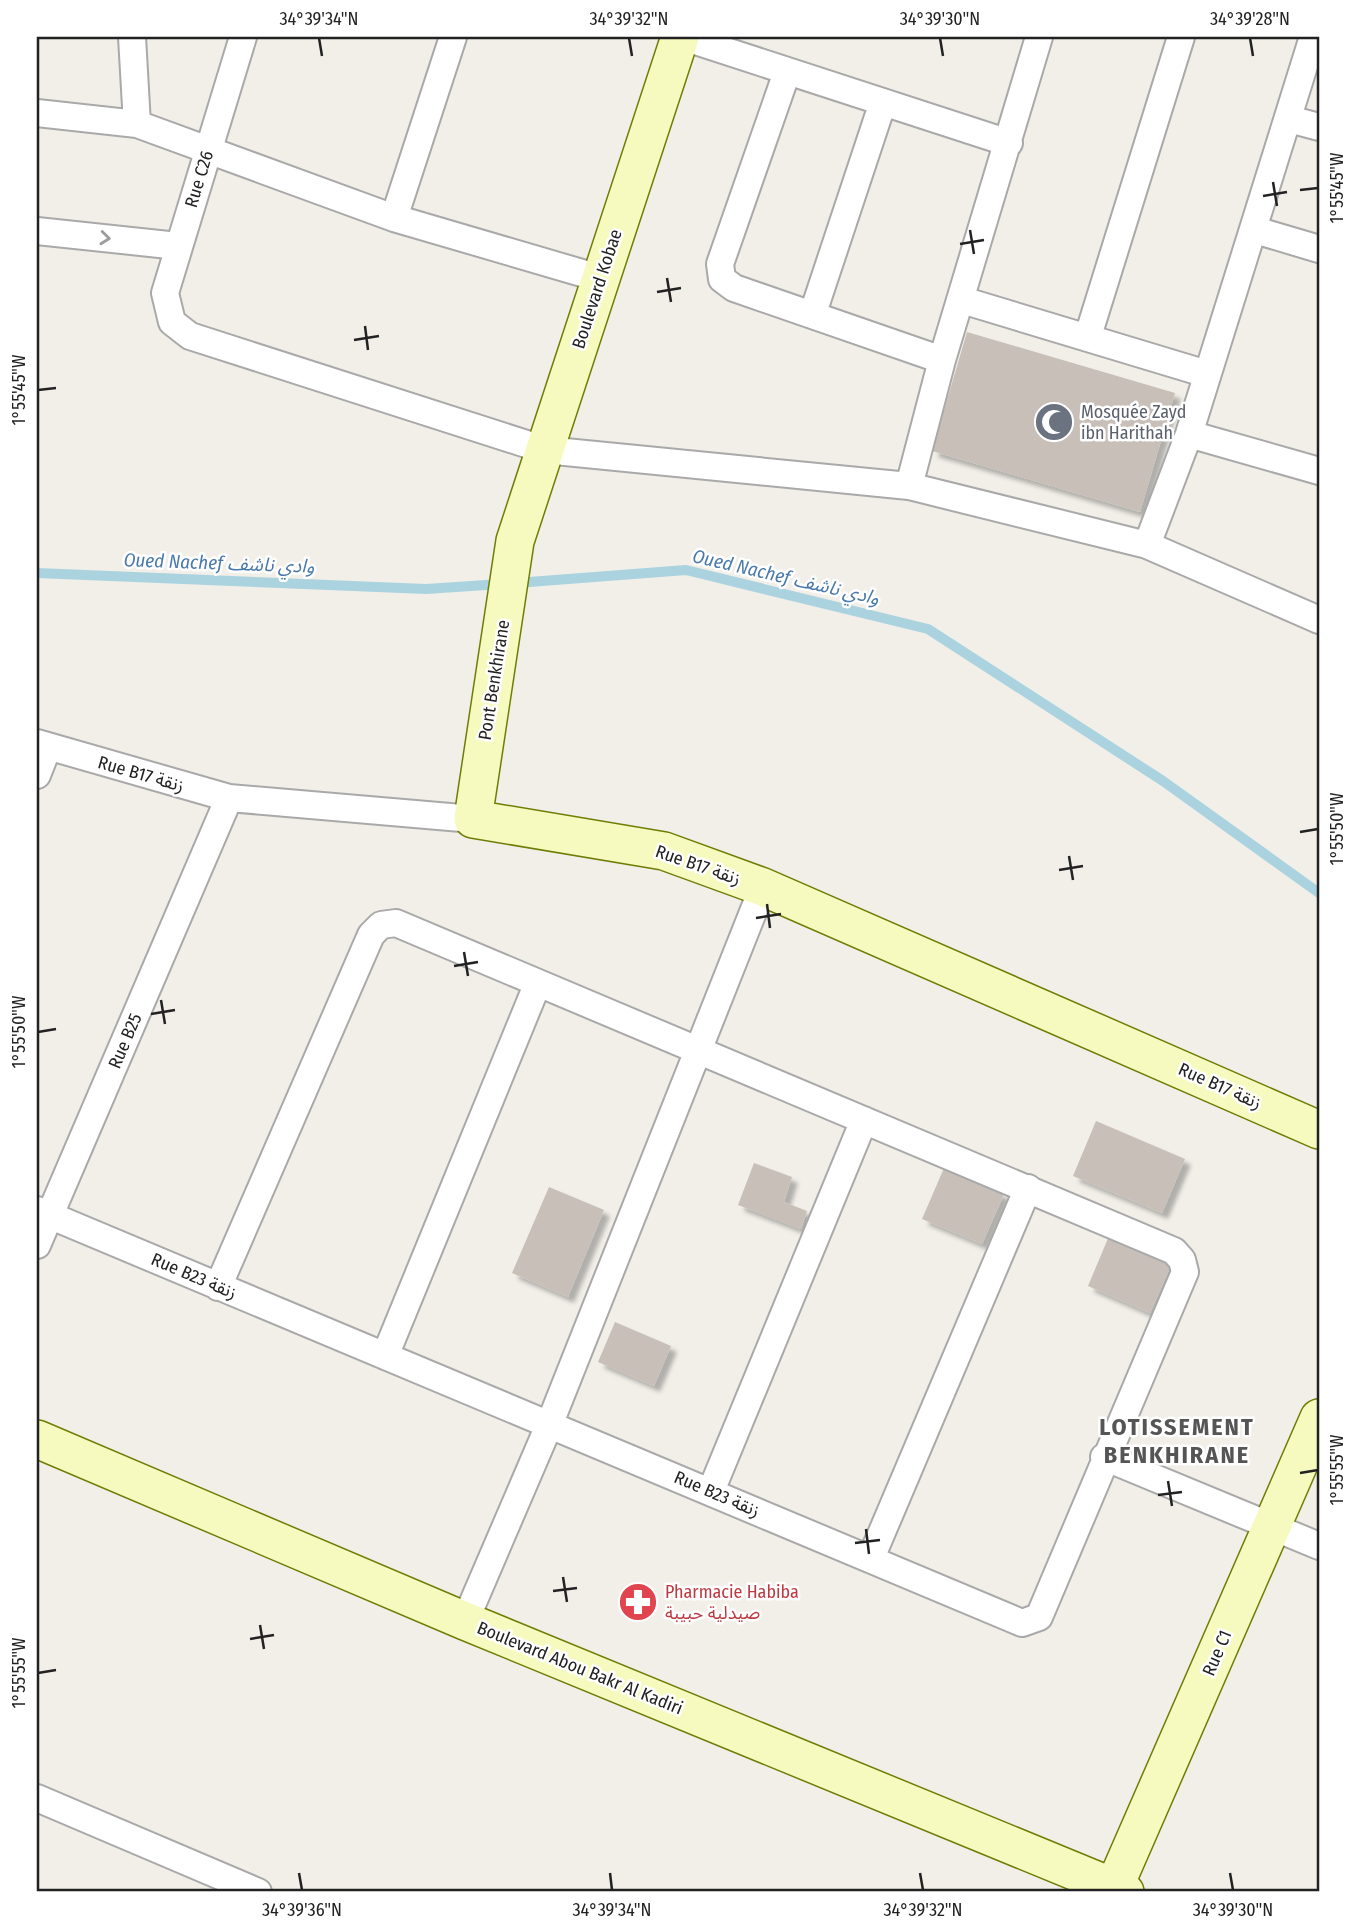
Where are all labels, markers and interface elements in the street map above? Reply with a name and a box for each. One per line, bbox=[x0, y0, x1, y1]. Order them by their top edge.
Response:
text: 34°39'34"N bbox=[279, 8, 359, 30]
text: 34°39'32"N bbox=[589, 8, 669, 30]
text: 34°39'30"N bbox=[900, 8, 980, 30]
text: 34°39'28"N bbox=[1210, 8, 1290, 30]
street label: Rue C26 bbox=[180, 148, 218, 210]
text: 1°55'45"W bbox=[1326, 152, 1348, 223]
street label: Boulevard Kobae bbox=[567, 226, 627, 352]
one-way arrow bbox=[99, 230, 110, 245]
text: 1°55'45"W bbox=[8, 354, 30, 425]
mosque icon: Mosquée Zayd ibn Harithah bbox=[1033, 401, 1075, 443]
place label: Mosquée Zayd ibn Harithah bbox=[1081, 401, 1186, 444]
water label: Oued Nachef وادي ناشف bbox=[690, 544, 882, 613]
water label: Oued Nachef وادي ناشف bbox=[123, 548, 315, 581]
street label: Pont Benkhirane bbox=[474, 618, 514, 742]
street label: Rue B17 زنقة bbox=[95, 751, 187, 797]
text: 1°55'50"W bbox=[1326, 792, 1348, 865]
street label: Rue B17 زنقة bbox=[653, 840, 743, 890]
text: 1°55'50"W bbox=[8, 995, 30, 1068]
street label: Rue B25 bbox=[104, 1010, 146, 1072]
street label: Rue B17 زنقة bbox=[1175, 1058, 1265, 1114]
street label: Rue B23 زنقة bbox=[148, 1248, 240, 1304]
district label: LOTISSEMENT BENKHIRANE bbox=[1099, 1413, 1255, 1469]
text: 1°55'55"W bbox=[1326, 1434, 1348, 1506]
street label: Rue B23 زنقة bbox=[671, 1466, 763, 1522]
pharmacy icon: Pharmacie Habiba صيدلية حبيبة bbox=[617, 1581, 659, 1623]
place label: Pharmacie Habiba صيدلية حبيبة bbox=[665, 1581, 799, 1624]
street label: Boulevard Abou Bakr Al Kadiri bbox=[474, 1617, 686, 1719]
street label: Rue C1 bbox=[1198, 1627, 1236, 1679]
text: 1°55'55"W bbox=[8, 1637, 30, 1709]
text: 34°39'36"N bbox=[262, 1899, 342, 1921]
text: 34°39'34"N bbox=[572, 1899, 652, 1921]
text: 34°39'32"N bbox=[883, 1899, 963, 1921]
text: 34°39'30"N bbox=[1193, 1899, 1273, 1921]

